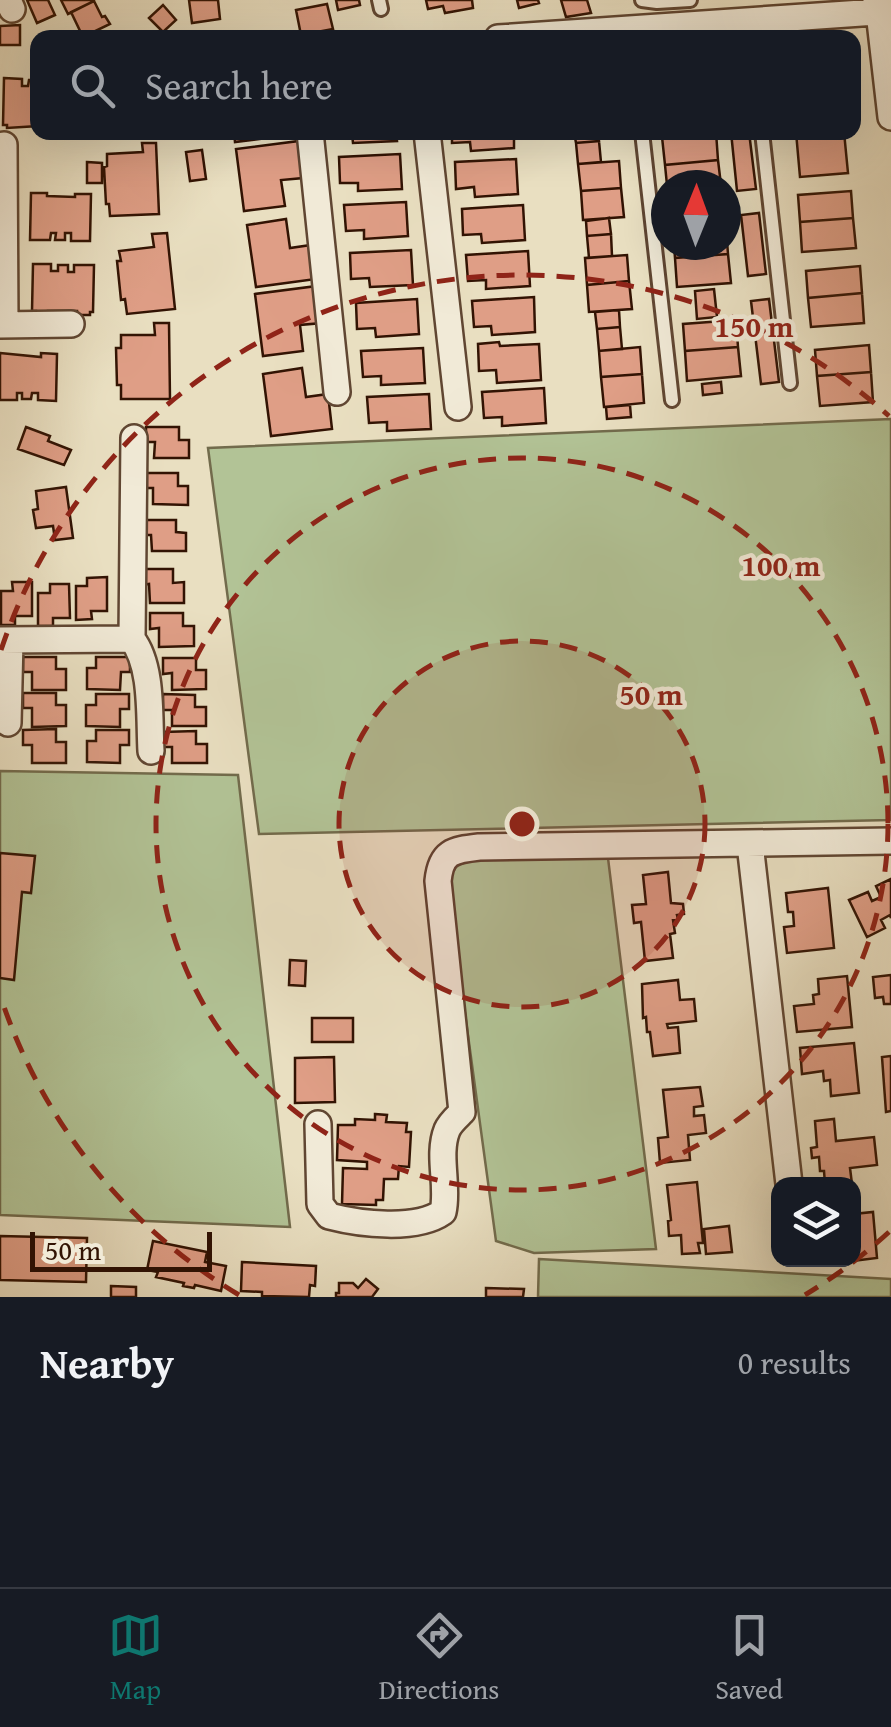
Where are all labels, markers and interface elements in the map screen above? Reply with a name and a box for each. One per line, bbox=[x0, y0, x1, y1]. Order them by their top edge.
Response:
search box bbox=[30, 30, 861, 140]
text: Search here bbox=[145, 57, 333, 113]
icon: search bbox=[65, 58, 120, 113]
north arrow bbox=[651, 170, 741, 260]
text: 150 m bbox=[715, 304, 794, 348]
text: 100 m bbox=[742, 543, 821, 587]
text: 50 m bbox=[619, 672, 683, 716]
centre of rings bbox=[504, 806, 540, 842]
map controls bbox=[771, 1177, 861, 1267]
button: layers bbox=[771, 1177, 861, 1267]
scale bar bbox=[30, 1227, 212, 1272]
text: 50 m bbox=[45, 1229, 101, 1270]
text: Nearby bbox=[40, 1332, 174, 1393]
text: 0 results bbox=[738, 1339, 851, 1386]
tab: Map bbox=[108, 1608, 163, 1709]
tab: Directions bbox=[379, 1608, 499, 1709]
tab: Saved bbox=[715, 1608, 783, 1709]

